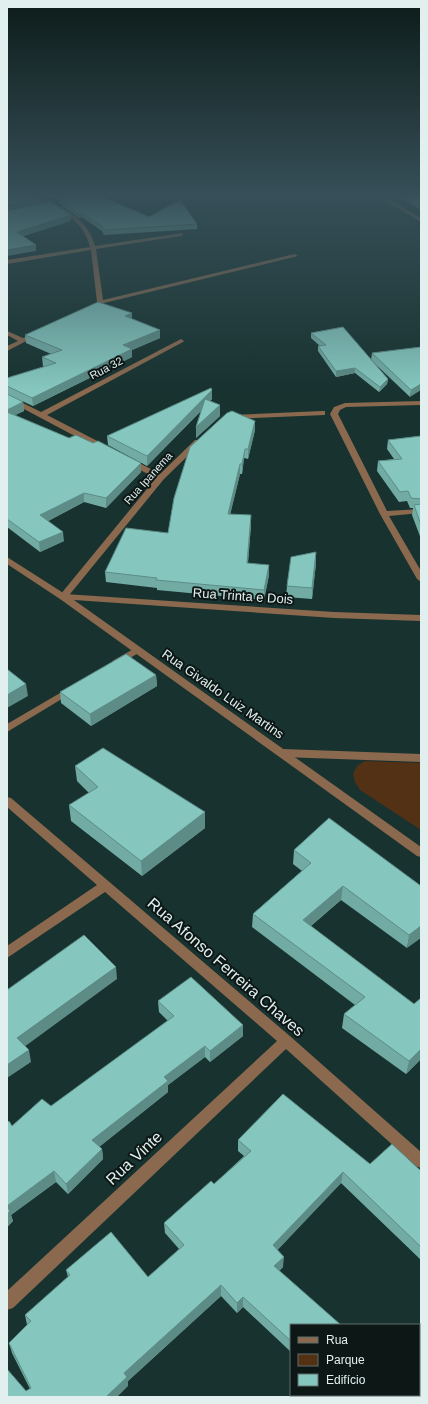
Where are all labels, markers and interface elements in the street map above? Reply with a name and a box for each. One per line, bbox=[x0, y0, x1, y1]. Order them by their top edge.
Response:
street label: Rua 32 bbox=[88, 354, 124, 382]
street label: Rua Ipanema bbox=[121, 449, 175, 507]
street label: Rua Trinta e Dois bbox=[192, 585, 294, 607]
street label: Rua Givaldo Luiz Martins bbox=[159, 646, 287, 742]
street label: Rua Afonso Ferreira Chaves bbox=[144, 894, 308, 1040]
street label: Rua Vinte bbox=[103, 1128, 165, 1188]
legend bbox=[290, 1324, 420, 1396]
text: Rua bbox=[326, 1333, 348, 1347]
text: Parque bbox=[326, 1353, 365, 1367]
text: Edifício bbox=[326, 1373, 366, 1387]

